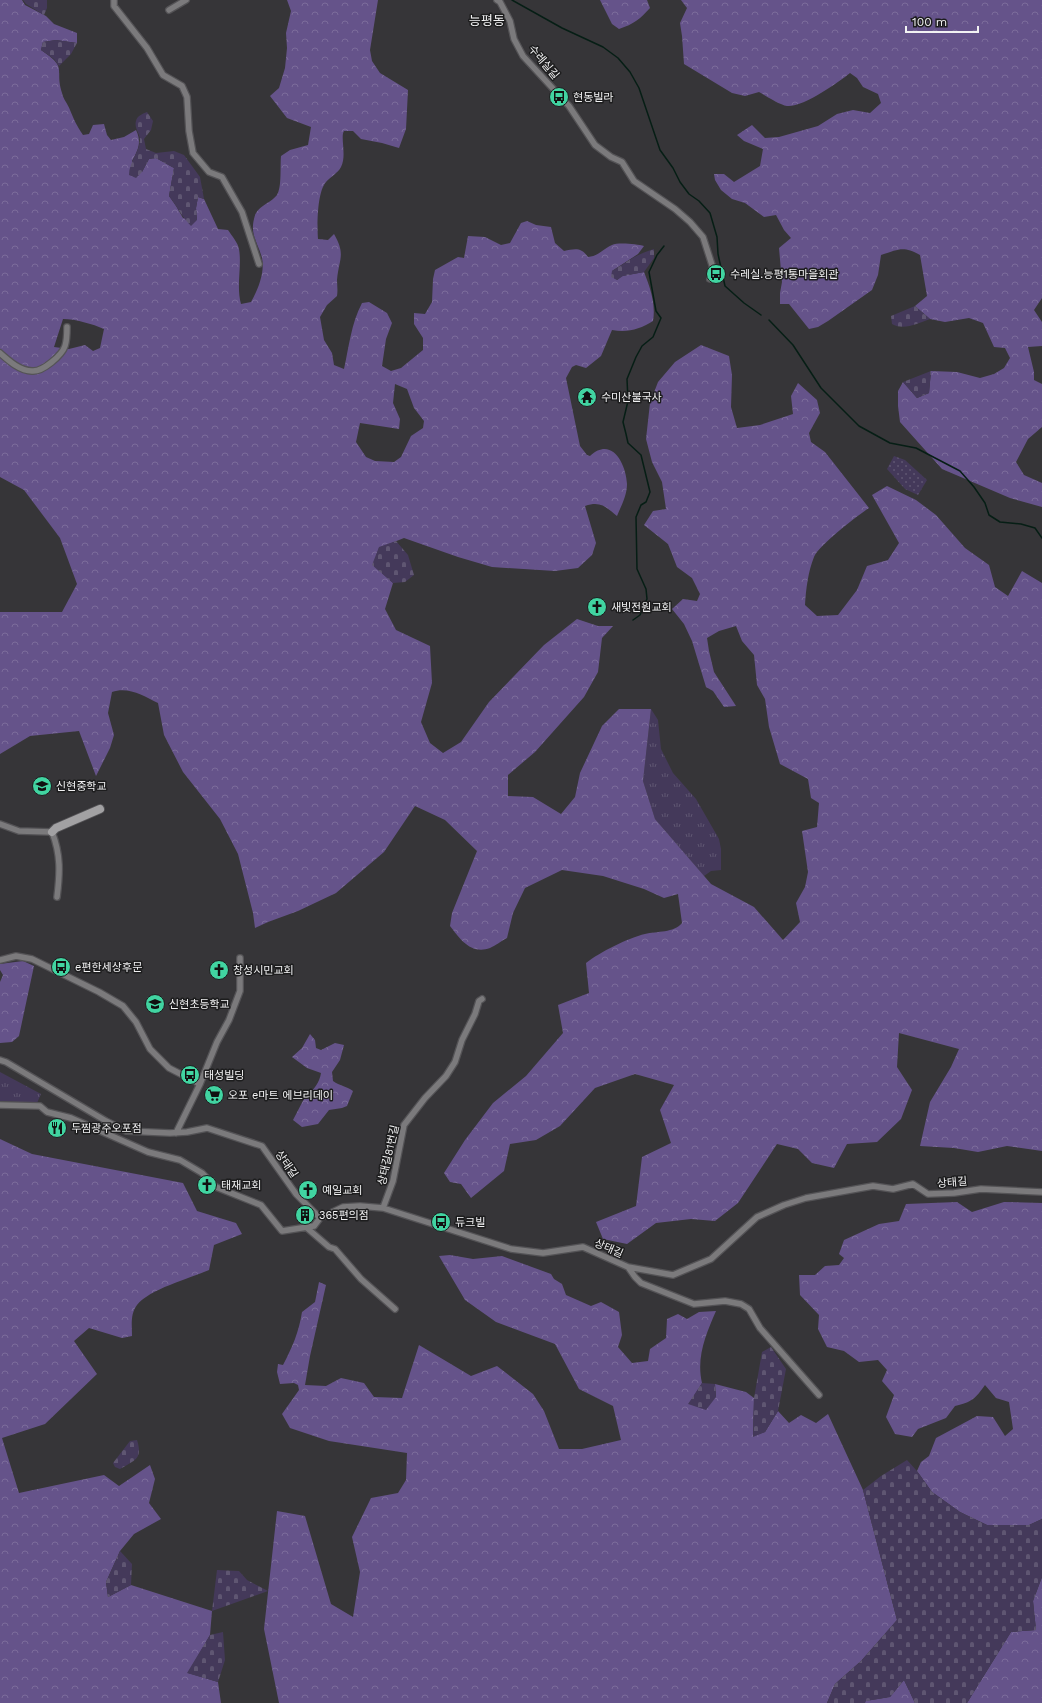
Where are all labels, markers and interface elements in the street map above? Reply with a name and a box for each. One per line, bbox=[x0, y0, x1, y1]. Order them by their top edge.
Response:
scale bar bbox=[906, 8, 978, 34]
district label: 능평동 bbox=[469, 13, 505, 28]
text: 100 m bbox=[912, 15, 947, 29]
street label: 수레실길 bbox=[526, 43, 562, 82]
bus stop icon: 현동빌라 bbox=[548, 86, 570, 108]
place label: 현동빌라 bbox=[573, 91, 613, 104]
bus stop icon: 수레실.능평1통마을회관 bbox=[705, 263, 727, 285]
place label: 수레실.능평1통마을회관 bbox=[730, 268, 838, 281]
temple icon: 수미산불국사 bbox=[576, 386, 598, 408]
place label: 수미산불국사 bbox=[601, 391, 662, 404]
church icon: 새빛전원교회 bbox=[586, 596, 608, 618]
place label: 새빛전원교회 bbox=[611, 601, 672, 614]
school or university icon: 신현중학교 bbox=[31, 775, 53, 797]
place label: 신현중학교 bbox=[56, 780, 107, 793]
bus stop icon: e편한세상후문 bbox=[50, 956, 72, 978]
church icon: 창성시민교회 bbox=[208, 959, 230, 981]
place label: e편한세상후문 bbox=[75, 961, 142, 974]
place label: 창성시민교회 bbox=[233, 964, 294, 977]
school or university icon: 신현초등학교 bbox=[144, 993, 166, 1015]
place label: 신현초등학교 bbox=[169, 998, 230, 1011]
bus stop icon: 태성빌딩 bbox=[179, 1064, 201, 1086]
place label: 태성빌딩 bbox=[204, 1069, 244, 1082]
supermarket icon: 오포 e마트 에브리데이 bbox=[203, 1084, 225, 1106]
place label: 오포 e마트 에브리데이 bbox=[228, 1089, 333, 1102]
restaurant icon: 두찜광주오포점 bbox=[46, 1117, 68, 1139]
place label: 두찜광주오포점 bbox=[71, 1122, 142, 1135]
street label: 상태길81번길 bbox=[375, 1124, 402, 1187]
street label: 상태길 bbox=[273, 1148, 301, 1180]
church icon: 태재교회 bbox=[196, 1174, 218, 1196]
street label: 상태길 bbox=[936, 1175, 968, 1190]
place label: 태재교회 bbox=[221, 1179, 261, 1192]
church icon: 예일교회 bbox=[297, 1179, 319, 1201]
place label: 예일교회 bbox=[322, 1184, 362, 1197]
building icon: 365편의점 bbox=[294, 1204, 316, 1226]
place label: 365편의점 bbox=[319, 1209, 369, 1222]
bus stop icon: 듀크빌 bbox=[430, 1211, 452, 1233]
place label: 듀크빌 bbox=[455, 1216, 485, 1229]
street label: 상태길 bbox=[592, 1237, 625, 1260]

